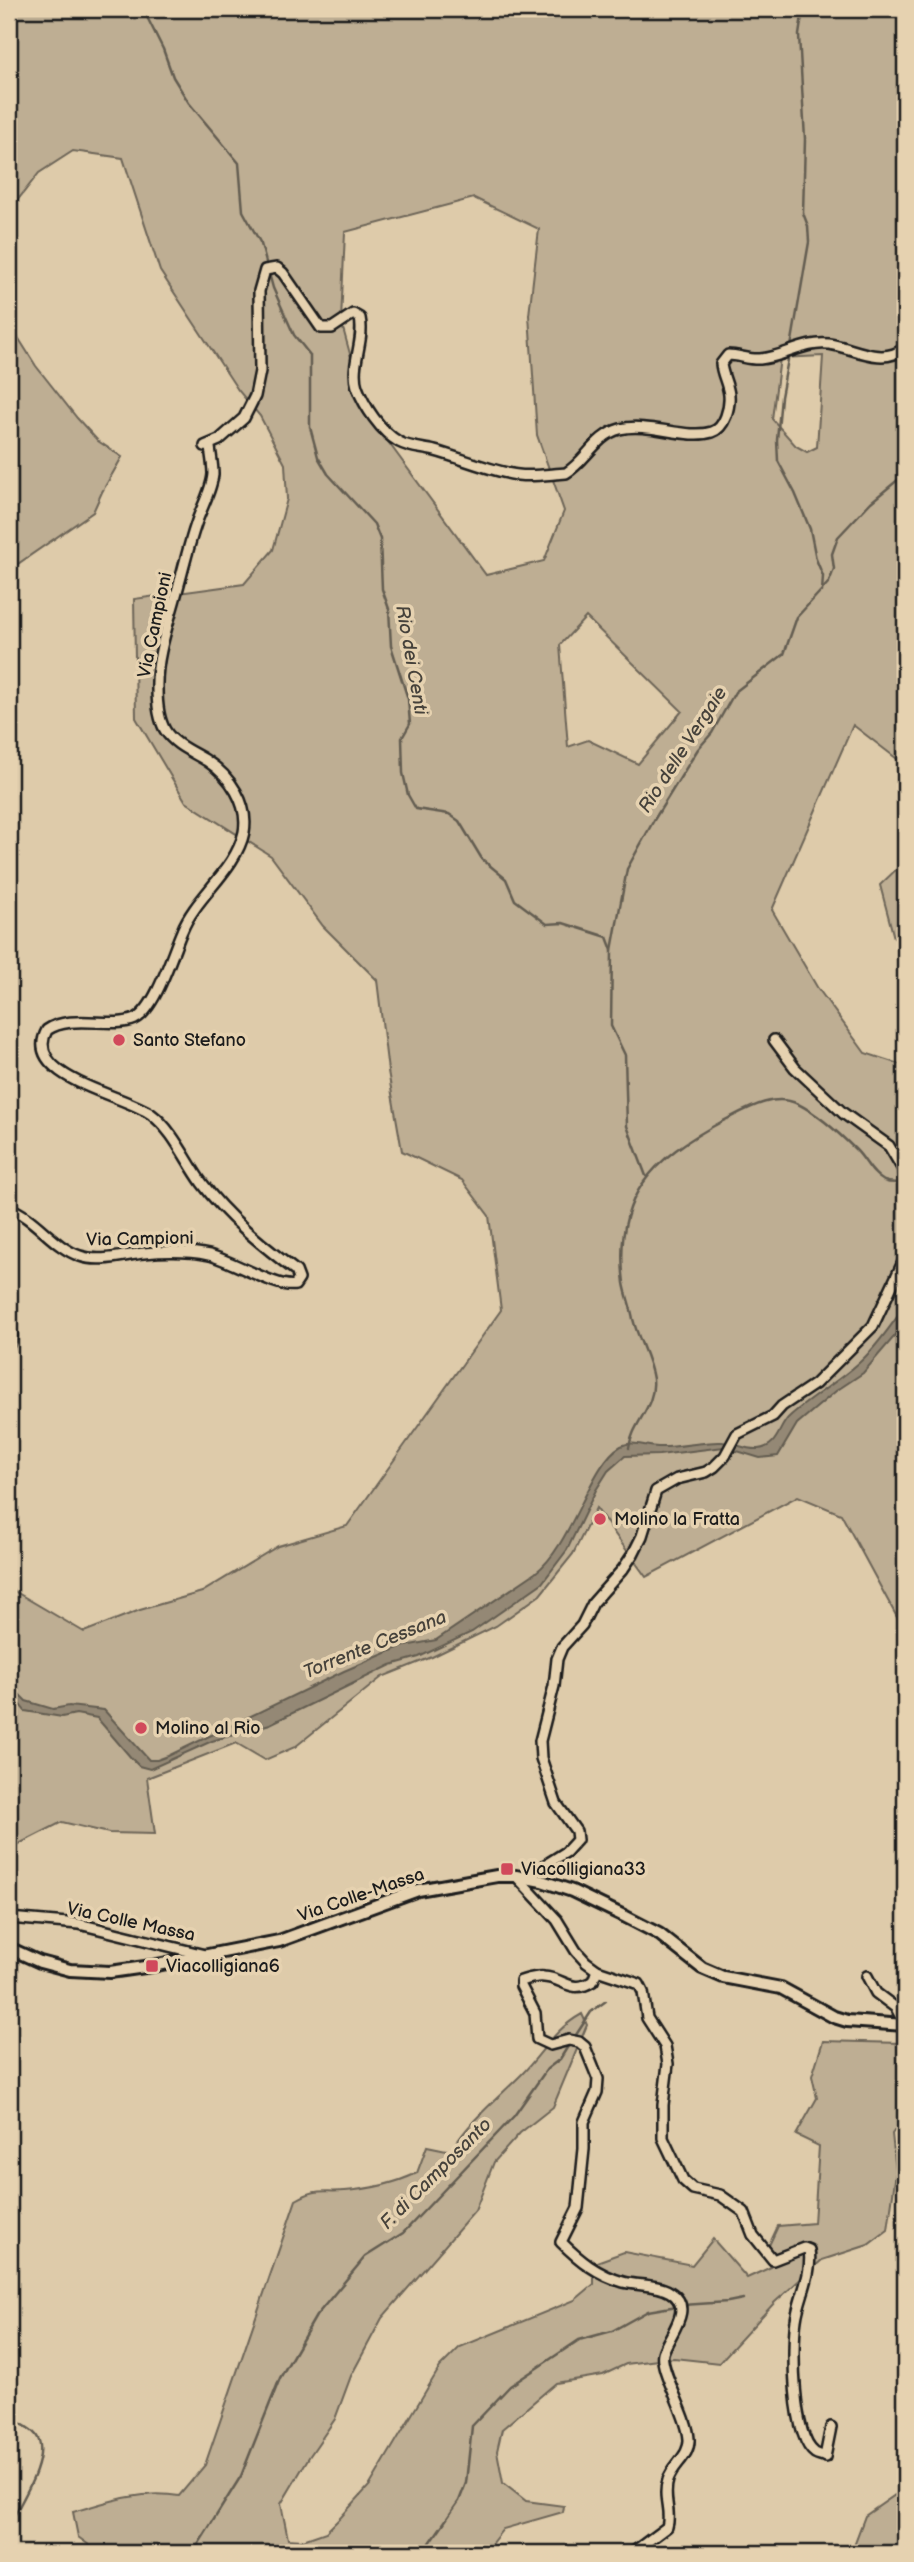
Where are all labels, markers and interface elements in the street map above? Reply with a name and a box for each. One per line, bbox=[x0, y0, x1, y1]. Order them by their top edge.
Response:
street label: Via Campioni bbox=[134, 570, 176, 680]
water label: Rio dei Centi bbox=[390, 604, 432, 717]
water label: Rio delle Vergaie bbox=[634, 683, 732, 817]
place label: Santo Stefano bbox=[133, 1030, 246, 1051]
marker: Santo Stefano bbox=[111, 1032, 127, 1048]
street label: Via Campioni bbox=[86, 1228, 194, 1250]
place label: Molino la Fratta bbox=[614, 1509, 740, 1530]
marker: Molino la Fratta bbox=[592, 1511, 608, 1527]
water label: Torrente Cessana bbox=[300, 1606, 450, 1684]
place label: Molino al Rio bbox=[155, 1718, 261, 1739]
marker: Molino al Rio bbox=[133, 1720, 149, 1736]
place label: Viacolligiana33 bbox=[521, 1859, 646, 1880]
marker: Viacolligiana33 bbox=[499, 1861, 515, 1877]
street label: Via Colle-Massa bbox=[295, 1864, 427, 1926]
street label: Via Colle Massa bbox=[65, 1898, 197, 1946]
place label: Viacolligiana6 bbox=[166, 1956, 280, 1977]
marker: Viacolligiana6 bbox=[144, 1958, 160, 1974]
water label: F. di Camposanto bbox=[375, 2113, 497, 2235]

